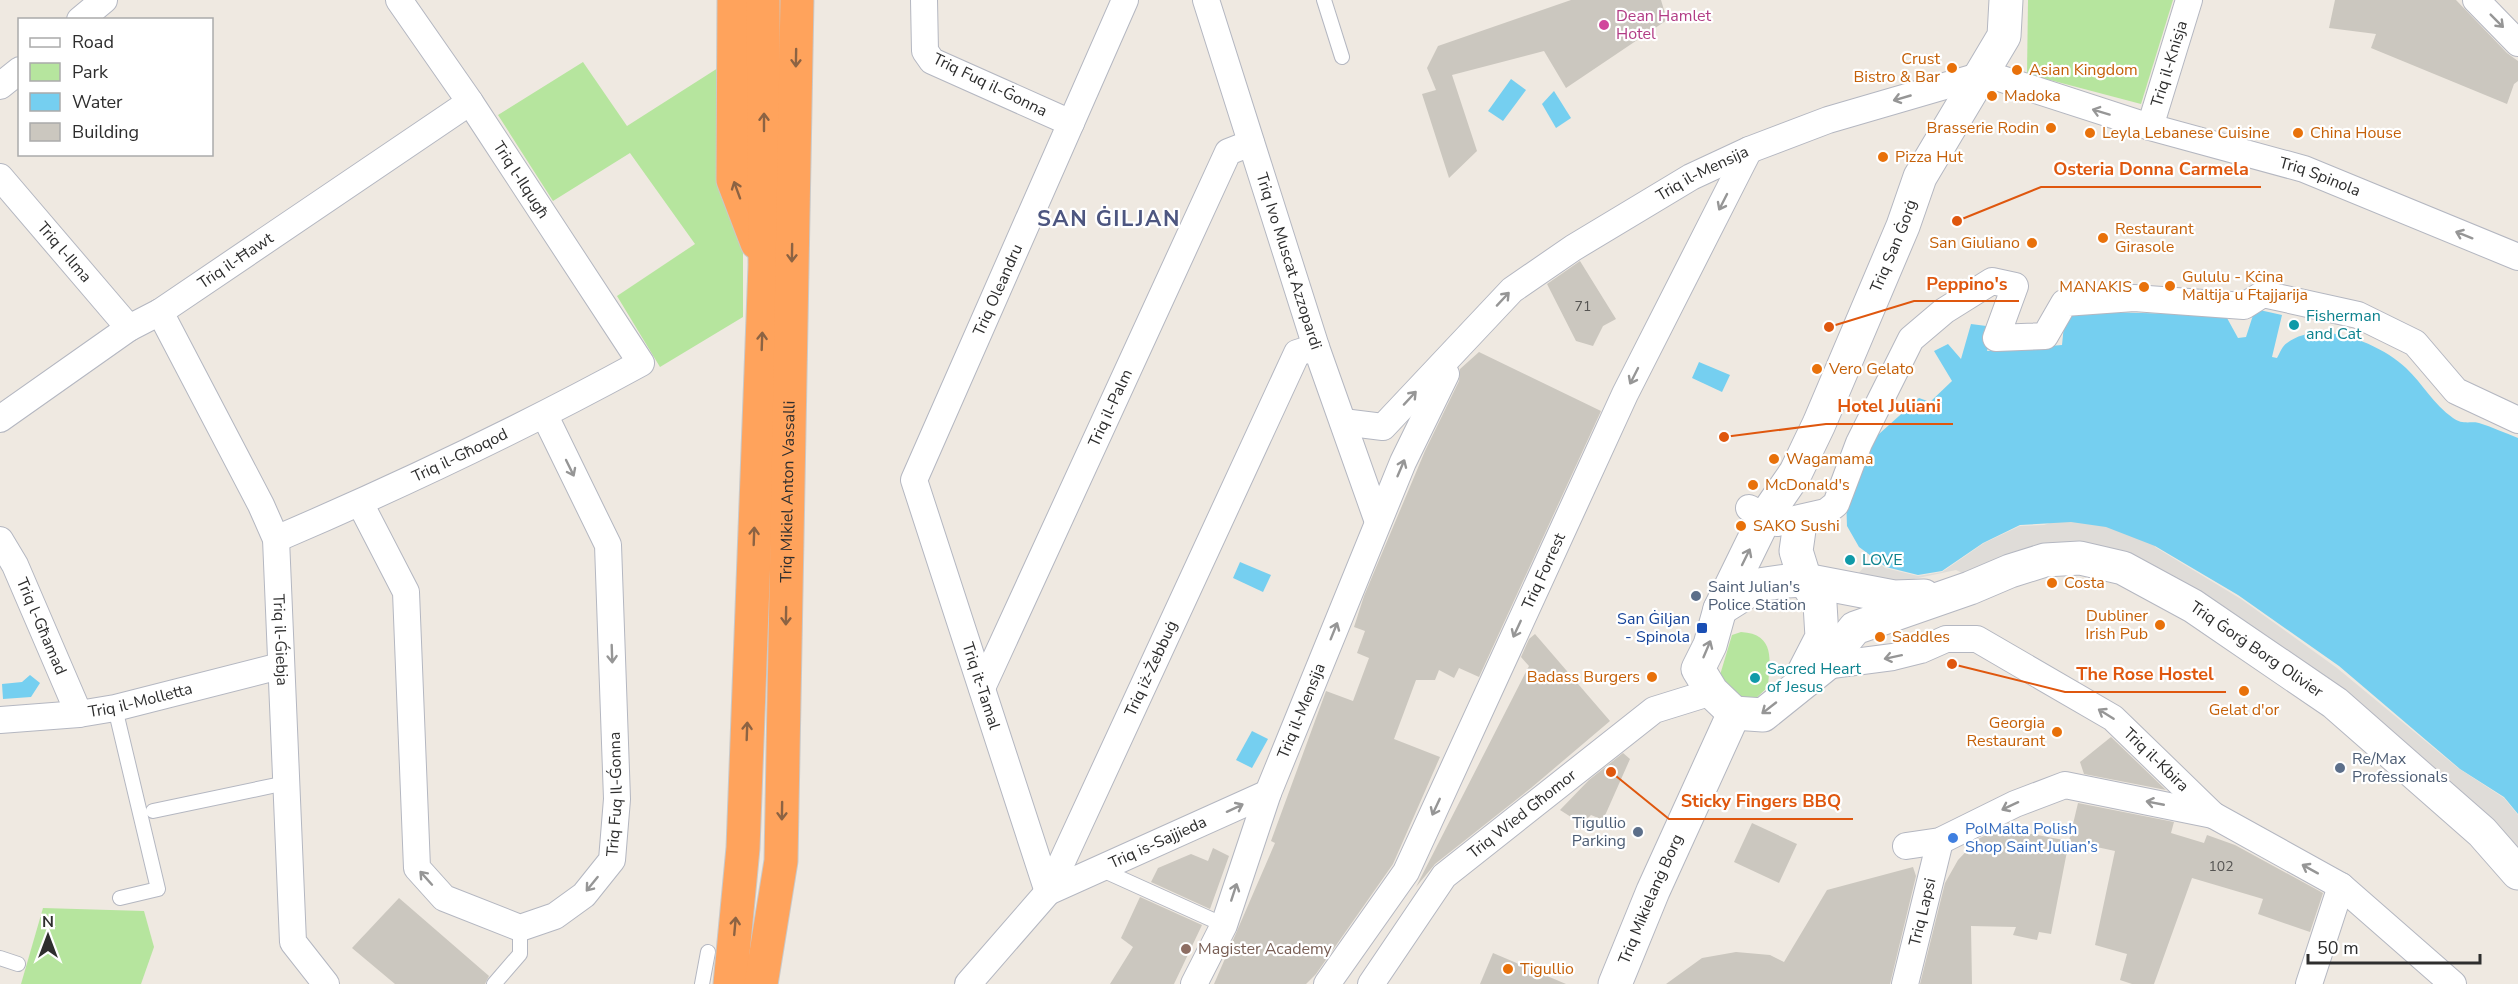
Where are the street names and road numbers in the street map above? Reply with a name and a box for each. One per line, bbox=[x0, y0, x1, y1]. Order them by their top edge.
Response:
street label: Triq il-Knisja bbox=[2146, 18, 2193, 110]
street label: Triq Fuq il-Ġonna bbox=[929, 48, 1051, 122]
street label: Triq l-Ilqugħ bbox=[488, 137, 554, 223]
street label: Triq il-Mensija bbox=[1652, 141, 1752, 207]
street label: Triq Spinola bbox=[2277, 152, 2364, 202]
street label: Triq Ivo Muscat Azzopardi bbox=[1250, 170, 1327, 353]
street label: Triq San Ġorġ bbox=[1865, 197, 1922, 296]
street label: Triq l-Ilma bbox=[32, 217, 97, 287]
street label: Triq il-Ħawt bbox=[193, 227, 278, 294]
street label: Triq Oleandru bbox=[968, 241, 1028, 339]
street label: Triq il-Palm bbox=[1083, 366, 1138, 450]
street label: Triq Mikiel Anton Vassalli bbox=[775, 400, 801, 583]
street label: Triq il-Għoqod bbox=[408, 423, 511, 488]
street label: Triq Forrest bbox=[1517, 529, 1571, 613]
street label: Triq l-Għamad bbox=[11, 575, 72, 678]
street label: Triq il-Ǵiebja bbox=[267, 594, 293, 686]
street label: Triq Ġorġ Borg Olivier bbox=[2186, 596, 2328, 703]
street label: Triq iż-Żebbuġ bbox=[1120, 617, 1183, 720]
street label: Triq it-Tamal bbox=[957, 640, 1006, 733]
street label: Triq il-Mensija bbox=[1272, 660, 1331, 762]
street label: Triq il-Molletta bbox=[87, 678, 195, 723]
street label: Triq il-Kbira bbox=[2118, 723, 2194, 797]
street label: Triq Fuq Il-Ǵonna bbox=[601, 731, 628, 858]
street label: Triq Wied Għomor bbox=[1463, 764, 1581, 864]
street label: Triq is-Sajjieda bbox=[1105, 811, 1210, 874]
street label: Triq Mikielanġ Borg bbox=[1613, 831, 1688, 968]
street label: Triq Lapsi bbox=[1904, 876, 1942, 948]

